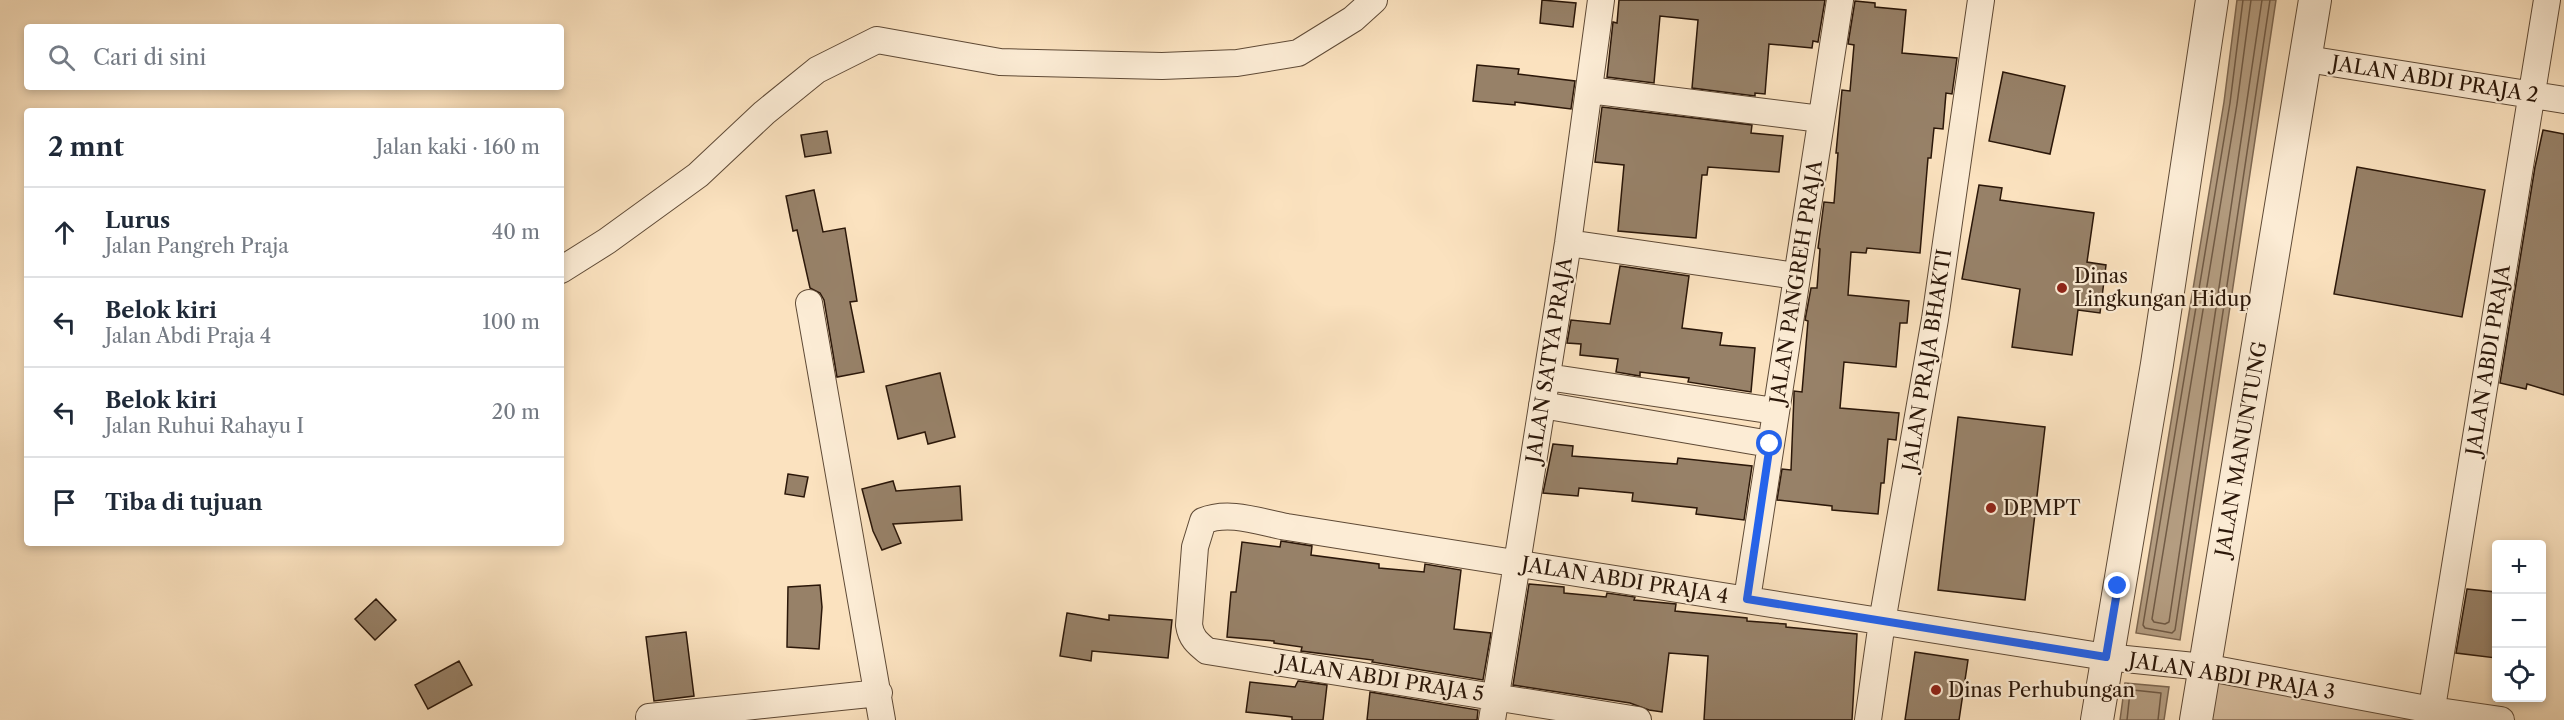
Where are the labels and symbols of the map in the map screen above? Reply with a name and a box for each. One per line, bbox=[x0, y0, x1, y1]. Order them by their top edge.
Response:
street label: JALAN ABDI PRAJA 2 bbox=[2327, 50, 2540, 107]
street label: JALAN PANGREH PRAJA bbox=[1764, 157, 1827, 408]
street label: JALAN PRAJA BHAKTI bbox=[1897, 247, 1956, 476]
street label: JALAN SATYA PRAJA bbox=[1520, 254, 1577, 468]
street label: JALAN ABDI PRAJA bbox=[2461, 262, 2515, 460]
place label: Dinas Lingkungan Hidup bbox=[2074, 264, 2252, 311]
marker: Dinas Lingkungan Hidup bbox=[2055, 281, 2069, 295]
street label: JALAN MANUNTUNG bbox=[2210, 340, 2272, 561]
route start bbox=[1756, 430, 1782, 456]
place label: DPMPT bbox=[2003, 496, 2080, 520]
marker: DPMPT bbox=[1984, 501, 1998, 515]
street label: JALAN ABDI PRAJA 4 bbox=[1517, 551, 1730, 608]
route end bbox=[2104, 572, 2130, 598]
street label: JALAN ABDI PRAJA 3 bbox=[2124, 647, 2337, 704]
street label: JALAN ABDI PRAJA 5 bbox=[1273, 649, 1486, 706]
place label: Dinas Perhubungan bbox=[1948, 678, 2135, 702]
marker: Dinas Perhubungan bbox=[1929, 683, 1943, 697]

